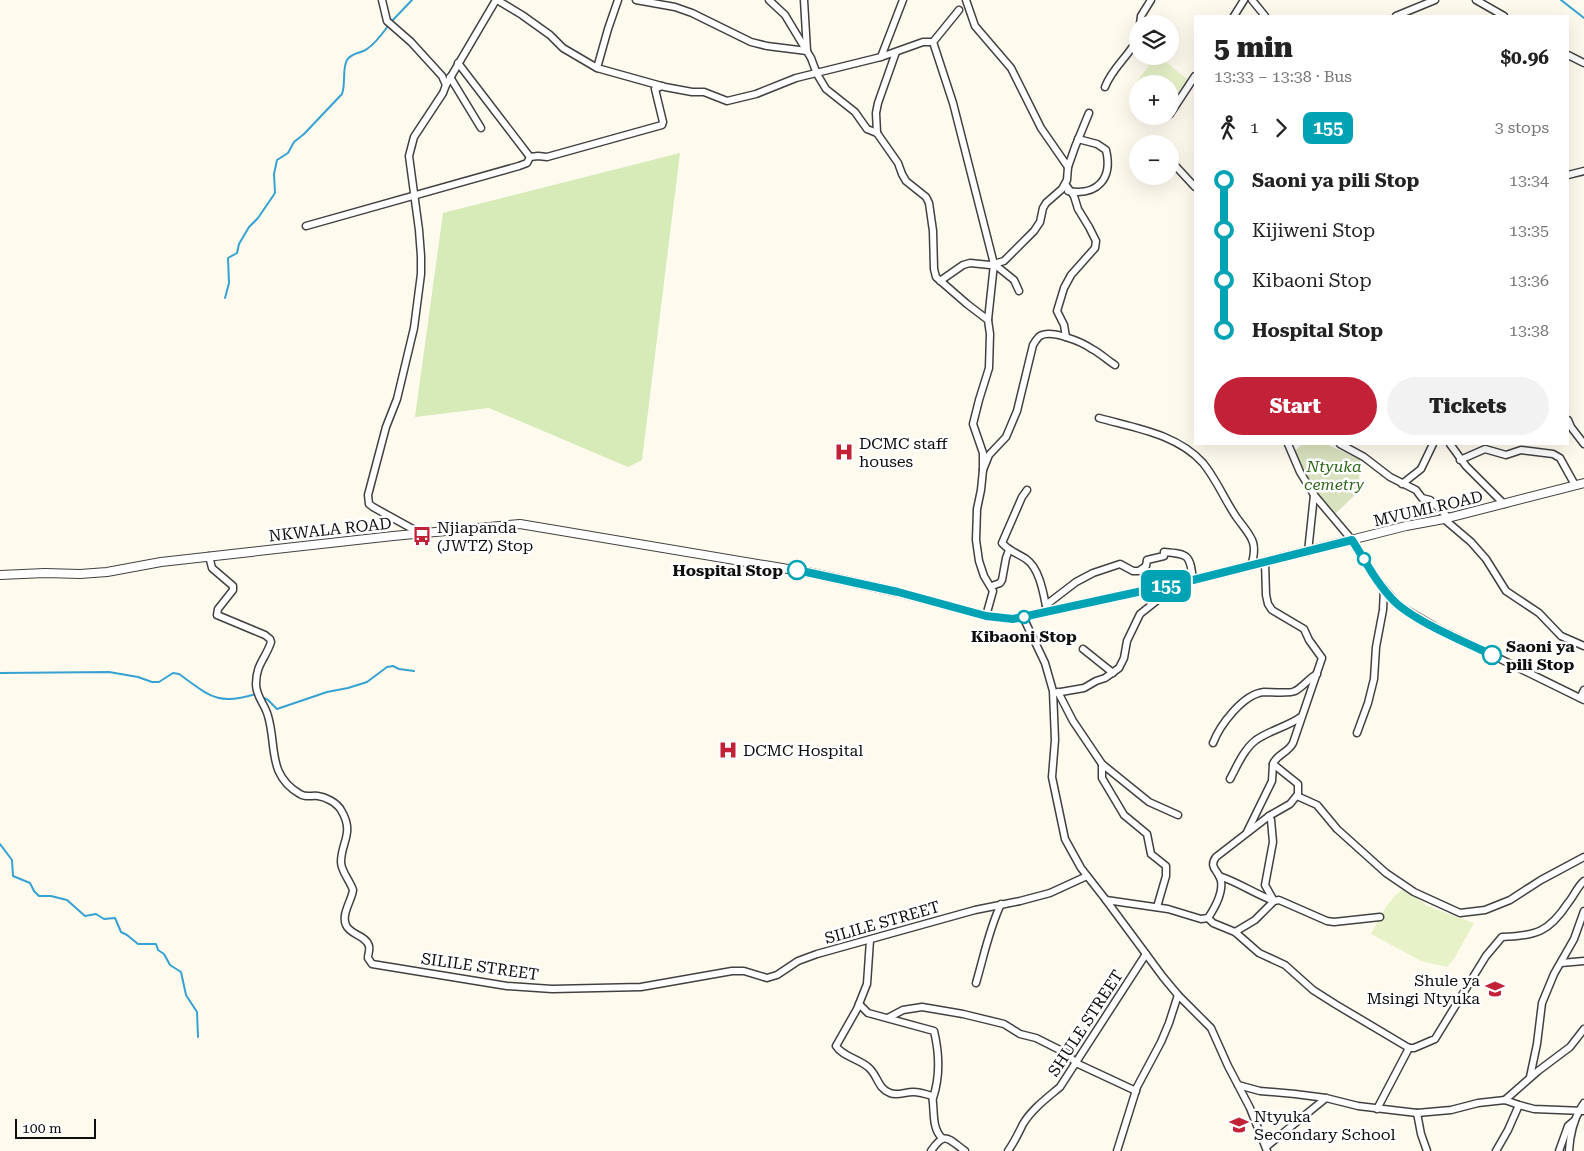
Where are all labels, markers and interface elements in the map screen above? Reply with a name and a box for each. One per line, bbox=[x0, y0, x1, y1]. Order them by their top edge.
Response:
map controls bbox=[1129, 15, 1179, 185]
button: layers bbox=[1129, 15, 1179, 65]
text: 5 min bbox=[1214, 31, 1293, 64]
text: $0.96 bbox=[1500, 46, 1549, 69]
text: 13:33 – 13:38 · Bus bbox=[1214, 67, 1352, 86]
button: + bbox=[1129, 75, 1179, 125]
icon: walk bbox=[1214, 114, 1242, 142]
icon: forward bbox=[1267, 114, 1295, 142]
text: 155 bbox=[1313, 117, 1343, 138]
text: 1 bbox=[1250, 118, 1259, 137]
text: 3 stops bbox=[1495, 118, 1549, 137]
button: − bbox=[1129, 135, 1179, 185]
text: Saoni ya pili Stop bbox=[1252, 169, 1419, 192]
text: 13:34 bbox=[1509, 171, 1549, 190]
text: Kijiweni Stop bbox=[1252, 219, 1375, 242]
text: 13:35 bbox=[1509, 221, 1549, 240]
text: Kibaoni Stop bbox=[1252, 269, 1372, 292]
text: 13:36 bbox=[1509, 271, 1549, 290]
text: Hospital Stop bbox=[1252, 319, 1383, 342]
text: 13:38 bbox=[1509, 321, 1549, 340]
button: Start bbox=[1214, 377, 1377, 435]
button: Tickets bbox=[1387, 377, 1549, 435]
place label: DCMC staff houses bbox=[859, 434, 948, 471]
hospital icon: DCMC staff houses bbox=[833, 441, 855, 463]
park label: Ntyuka cemetry bbox=[1304, 457, 1365, 494]
street label: MVUMI ROAD bbox=[1372, 487, 1485, 530]
street label: NKWALA ROAD bbox=[268, 514, 392, 545]
place label: Njiapanda (JWTZ) Stop bbox=[437, 518, 533, 555]
bus stop icon: Njiapanda (JWTZ) Stop bbox=[411, 525, 433, 547]
unlabelled marker bbox=[1357, 552, 1371, 566]
marker: Hospital Stop bbox=[787, 560, 807, 580]
place label: Hospital Stop bbox=[673, 561, 783, 580]
line badge: 155 bbox=[1137, 570, 1195, 602]
text: 155 bbox=[1151, 575, 1181, 596]
marker: Kibaoni Stop bbox=[1017, 610, 1031, 624]
place label: Kibaoni Stop bbox=[971, 627, 1077, 646]
place label: Saoni ya pili Stop bbox=[1506, 637, 1575, 674]
marker: Saoni ya pili Stop bbox=[1482, 645, 1502, 665]
hospital icon: DCMC Hospital bbox=[717, 739, 739, 761]
place label: DCMC Hospital bbox=[743, 741, 863, 760]
street label: SILILE STREET bbox=[822, 897, 942, 948]
street label: SILILE STREET bbox=[420, 949, 540, 984]
street label: SHULE STREET bbox=[1044, 966, 1127, 1080]
place label: Shule ya Msingi Ntyuka bbox=[1367, 971, 1480, 1008]
school or university icon: Shule ya Msingi Ntyuka bbox=[1484, 978, 1506, 1000]
place label: Ntyuka Secondary School bbox=[1254, 1107, 1396, 1144]
school or university icon: Ntyuka Secondary School bbox=[1228, 1114, 1250, 1136]
scale bar bbox=[15, 1116, 96, 1139]
text: 100 m bbox=[22, 1120, 62, 1136]

